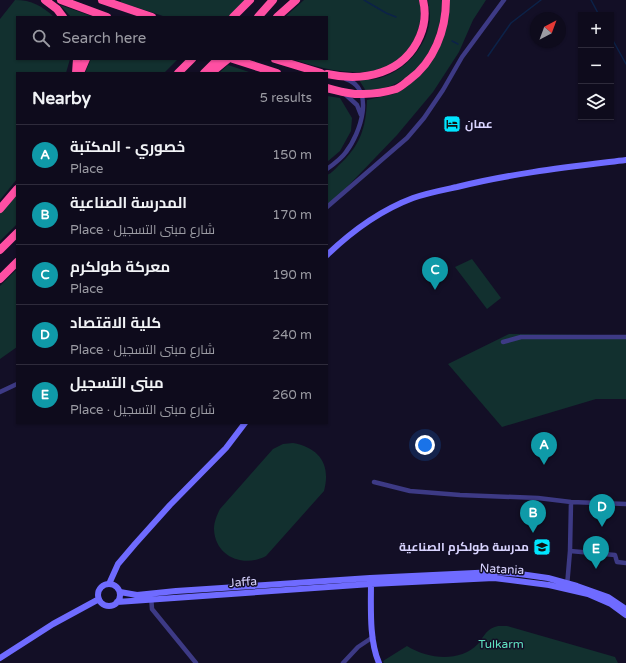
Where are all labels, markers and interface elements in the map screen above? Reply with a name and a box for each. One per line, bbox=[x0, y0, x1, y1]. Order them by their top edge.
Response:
north arrow bbox=[530, 12, 566, 48]
map controls bbox=[578, 12, 614, 120]
button: + bbox=[578, 12, 614, 48]
search box bbox=[16, 16, 328, 60]
icon: search bbox=[30, 27, 52, 49]
text: Search here bbox=[62, 29, 146, 47]
button: − bbox=[578, 48, 614, 84]
button: layers bbox=[578, 84, 614, 120]
text: Nearby bbox=[32, 88, 91, 109]
text: 5 results bbox=[260, 90, 312, 106]
hotel icon: عمان bbox=[442, 114, 462, 134]
place label: عمان bbox=[465, 117, 493, 132]
text: خصوري - المكتبة bbox=[70, 138, 185, 156]
text: A bbox=[40, 147, 50, 163]
text: 150 m bbox=[272, 147, 312, 163]
text: Place bbox=[70, 161, 103, 177]
text: المدرسة الصناعية bbox=[70, 194, 187, 212]
text: B bbox=[40, 207, 50, 223]
text: 170 m bbox=[272, 207, 312, 223]
text: Place · شارع مبنى التسجيل bbox=[70, 222, 215, 238]
pin: C bbox=[422, 257, 448, 290]
text: معركة طولكرم bbox=[70, 258, 170, 276]
text: C bbox=[40, 267, 50, 283]
text: 190 m bbox=[272, 267, 312, 283]
text: Place bbox=[70, 281, 103, 297]
text: كلية الاقتصاد bbox=[70, 314, 161, 332]
text: D bbox=[40, 327, 50, 343]
text: 240 m bbox=[272, 327, 312, 343]
text: Place · شارع مبنى التسجيل bbox=[70, 342, 215, 358]
text: مبنى التسجيل bbox=[70, 374, 164, 392]
text: E bbox=[41, 387, 49, 403]
text: 260 m bbox=[272, 387, 312, 403]
text: Place · شارع مبنى التسجيل bbox=[70, 402, 215, 418]
pin: A bbox=[531, 432, 557, 465]
your location bbox=[415, 435, 435, 455]
pin: D bbox=[589, 494, 615, 527]
pin: B bbox=[520, 500, 546, 533]
pin: E bbox=[583, 536, 609, 569]
school or university icon: مدرسة طولكرم الصناعية bbox=[532, 537, 552, 557]
place label: مدرسة طولكرم الصناعية bbox=[399, 540, 529, 555]
street label: Natania bbox=[479, 561, 525, 577]
street label: Jaffa bbox=[229, 574, 257, 590]
park label: Tulkarm bbox=[478, 637, 524, 651]

